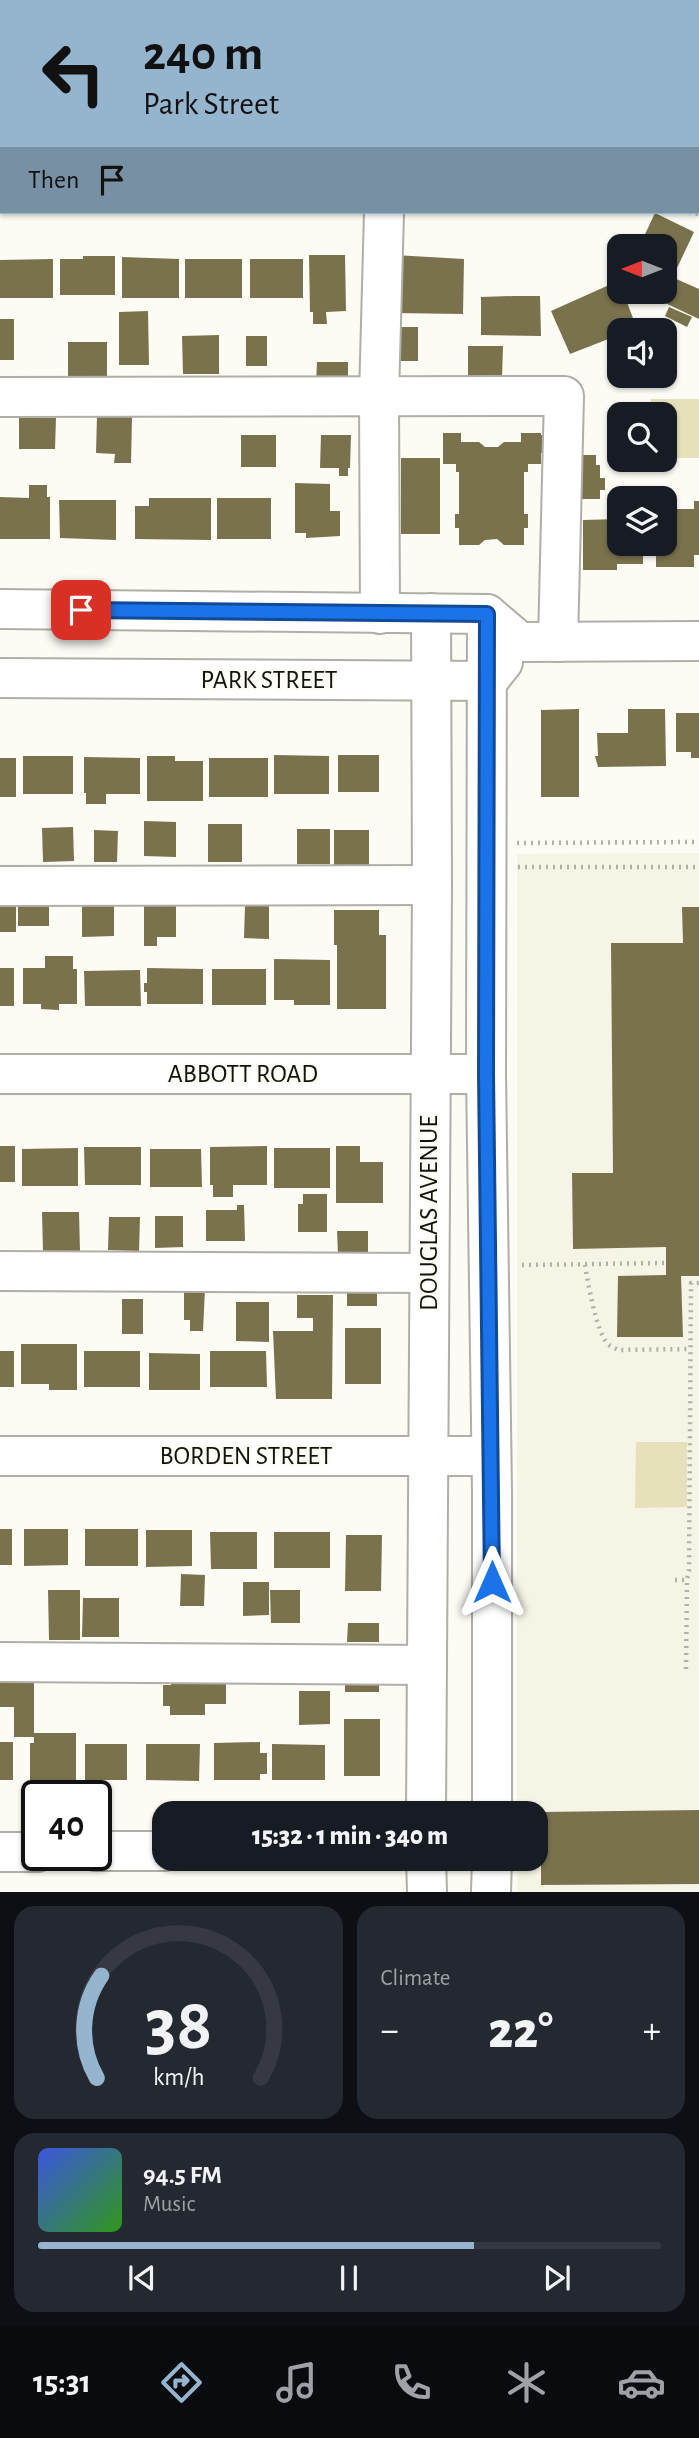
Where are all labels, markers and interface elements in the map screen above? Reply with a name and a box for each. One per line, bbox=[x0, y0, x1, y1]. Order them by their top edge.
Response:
icon: left bbox=[28, 28, 119, 119]
text: 240 m bbox=[143, 30, 263, 79]
text: Park Street bbox=[143, 88, 279, 120]
icon: arrive bbox=[93, 161, 131, 199]
text: Then bbox=[28, 167, 79, 193]
north arrow bbox=[607, 234, 677, 304]
map controls bbox=[607, 234, 677, 556]
button: sound bbox=[607, 318, 677, 388]
button: search bbox=[607, 402, 677, 472]
button: layers bbox=[607, 486, 677, 556]
pin bbox=[51, 580, 111, 640]
icon: arrive bbox=[62, 591, 100, 629]
street label: PARK STREET bbox=[200, 667, 338, 693]
street label: ABBOTT ROAD bbox=[168, 1061, 318, 1087]
street label: DOUGLAS AVENUE bbox=[416, 1115, 442, 1311]
street label: BORDEN STREET bbox=[159, 1443, 333, 1469]
position arrow bbox=[455, 1545, 529, 1619]
speed limit sign: 40 bbox=[21, 1780, 112, 1871]
text: 15:32 · 1 min · 340 m bbox=[252, 1823, 448, 1849]
text: Climate bbox=[381, 1967, 450, 1990]
text: 38 bbox=[145, 1991, 212, 2064]
text: 22° bbox=[488, 2005, 553, 2057]
text: − bbox=[381, 2012, 399, 2050]
text: + bbox=[643, 2012, 661, 2050]
text: km/h bbox=[152, 2065, 204, 2090]
text: 94.5 FM bbox=[143, 2162, 222, 2188]
text: Music bbox=[143, 2193, 195, 2216]
icon: previous bbox=[123, 2259, 161, 2297]
icon: pause bbox=[330, 2259, 368, 2297]
icon: next bbox=[538, 2259, 576, 2297]
icon: directions bbox=[157, 2358, 206, 2407]
icon: music bbox=[272, 2358, 321, 2407]
icon: phone bbox=[387, 2358, 436, 2407]
icon: climate bbox=[502, 2358, 551, 2407]
icon: car bbox=[617, 2358, 666, 2407]
text: 15:31 bbox=[33, 2366, 91, 2398]

